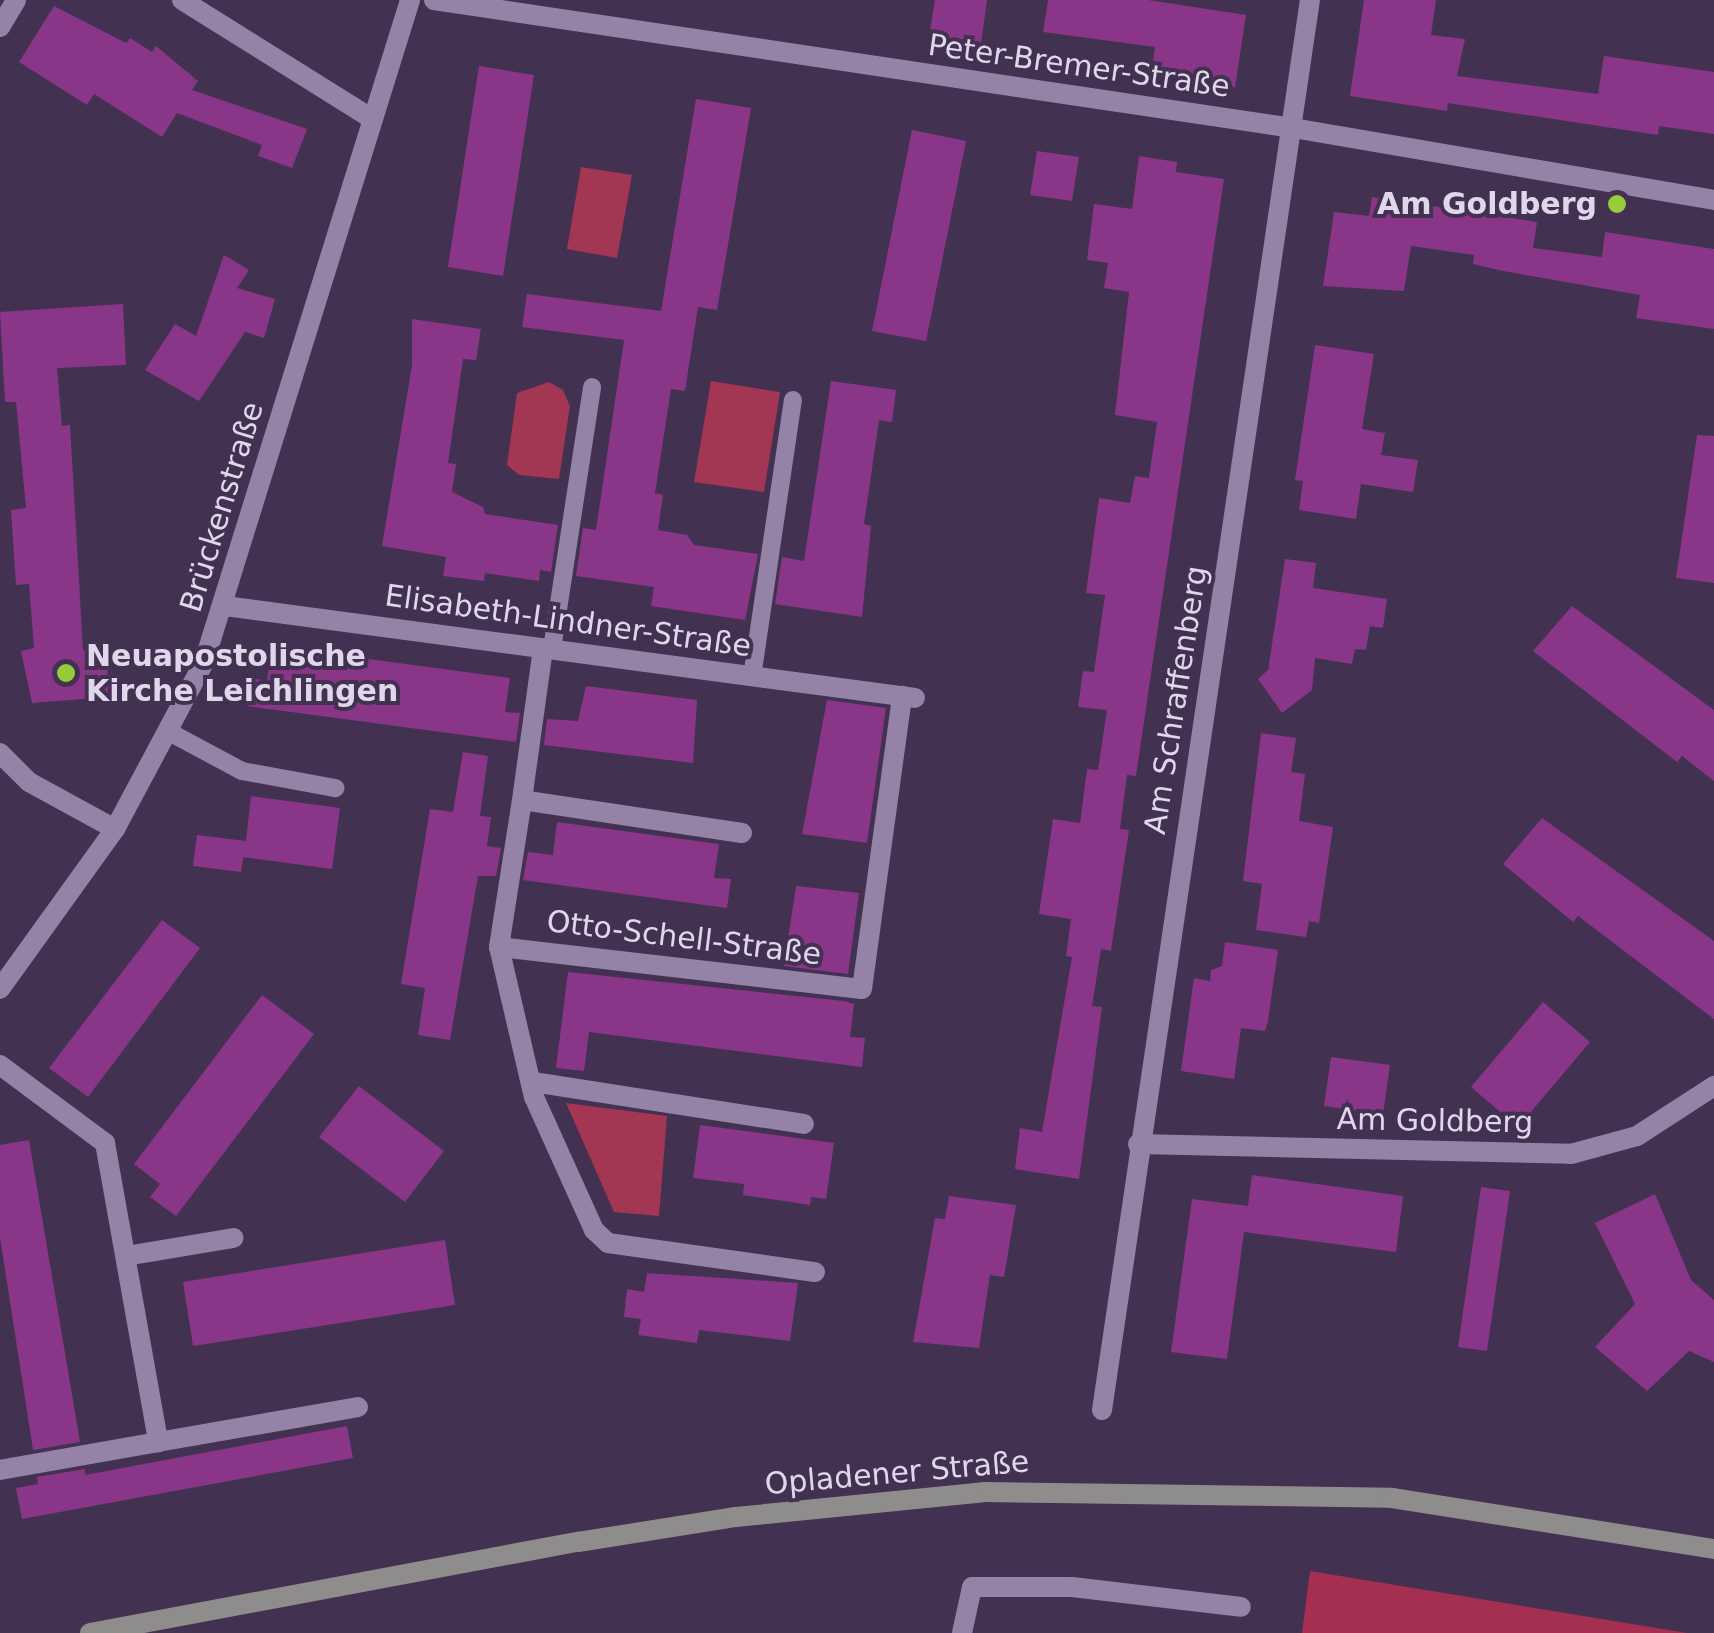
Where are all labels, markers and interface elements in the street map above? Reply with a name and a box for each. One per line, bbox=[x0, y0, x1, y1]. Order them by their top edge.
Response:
street label: Peter-Bremer-Straße bbox=[926, 27, 1232, 105]
place label: Am Goldberg bbox=[1377, 186, 1597, 222]
marker: Am Goldberg bbox=[1606, 193, 1628, 215]
street label: Brückenstraße bbox=[173, 398, 271, 616]
street label: Am Schraffenberg bbox=[1137, 563, 1215, 837]
street label: Elisabeth-Lindner-Straße bbox=[383, 577, 753, 665]
place label: Neuapostolische Kirche Leichlingen bbox=[86, 638, 398, 708]
marker: Neuapostolische Kirche Leichlingen bbox=[55, 662, 77, 684]
street label: Otto-Schell-Straße bbox=[545, 903, 823, 973]
street label: Am Goldberg bbox=[1336, 1101, 1534, 1141]
street label: Opladener Straße bbox=[763, 1444, 1031, 1502]

